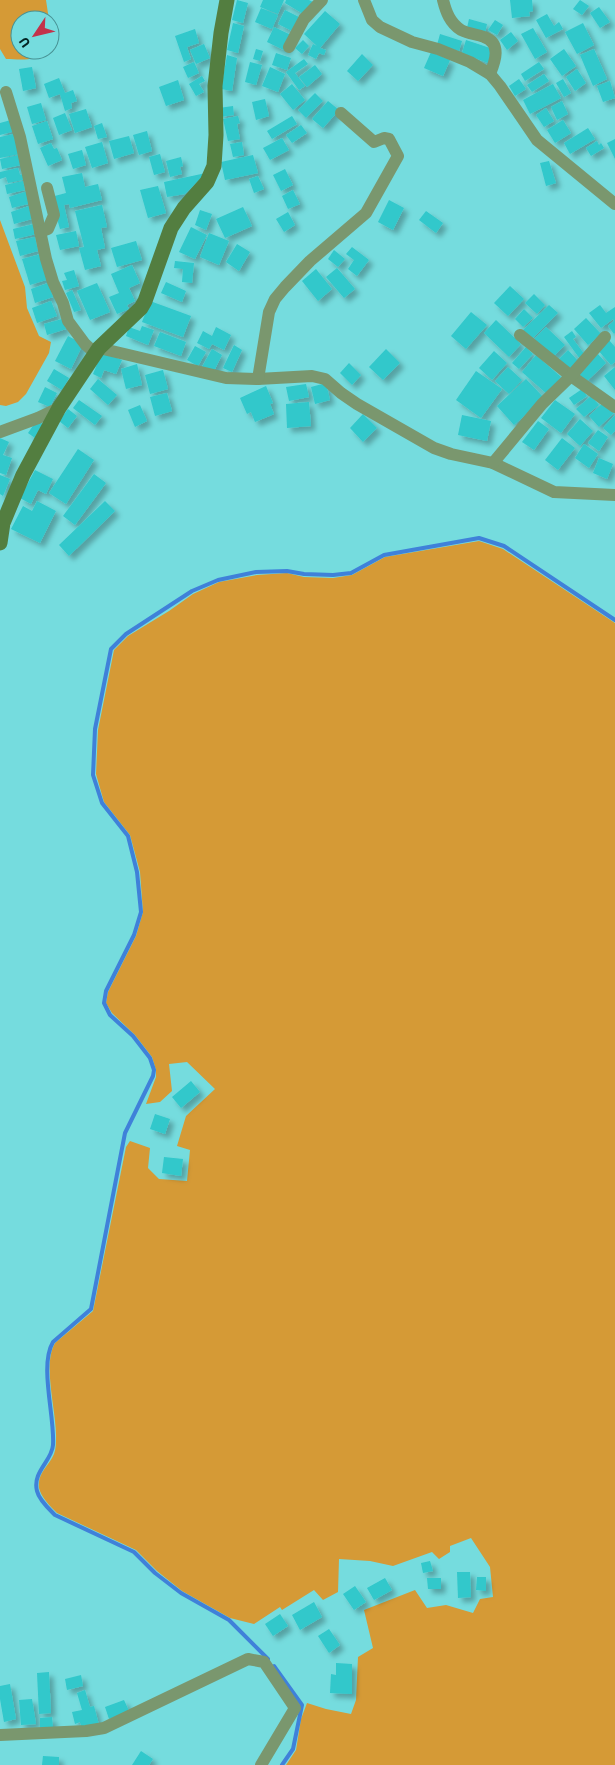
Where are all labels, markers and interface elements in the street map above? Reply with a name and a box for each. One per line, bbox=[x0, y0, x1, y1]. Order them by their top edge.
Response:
north arrow bbox=[10, 10, 60, 60]
text: U bbox=[14, 32, 36, 51]

